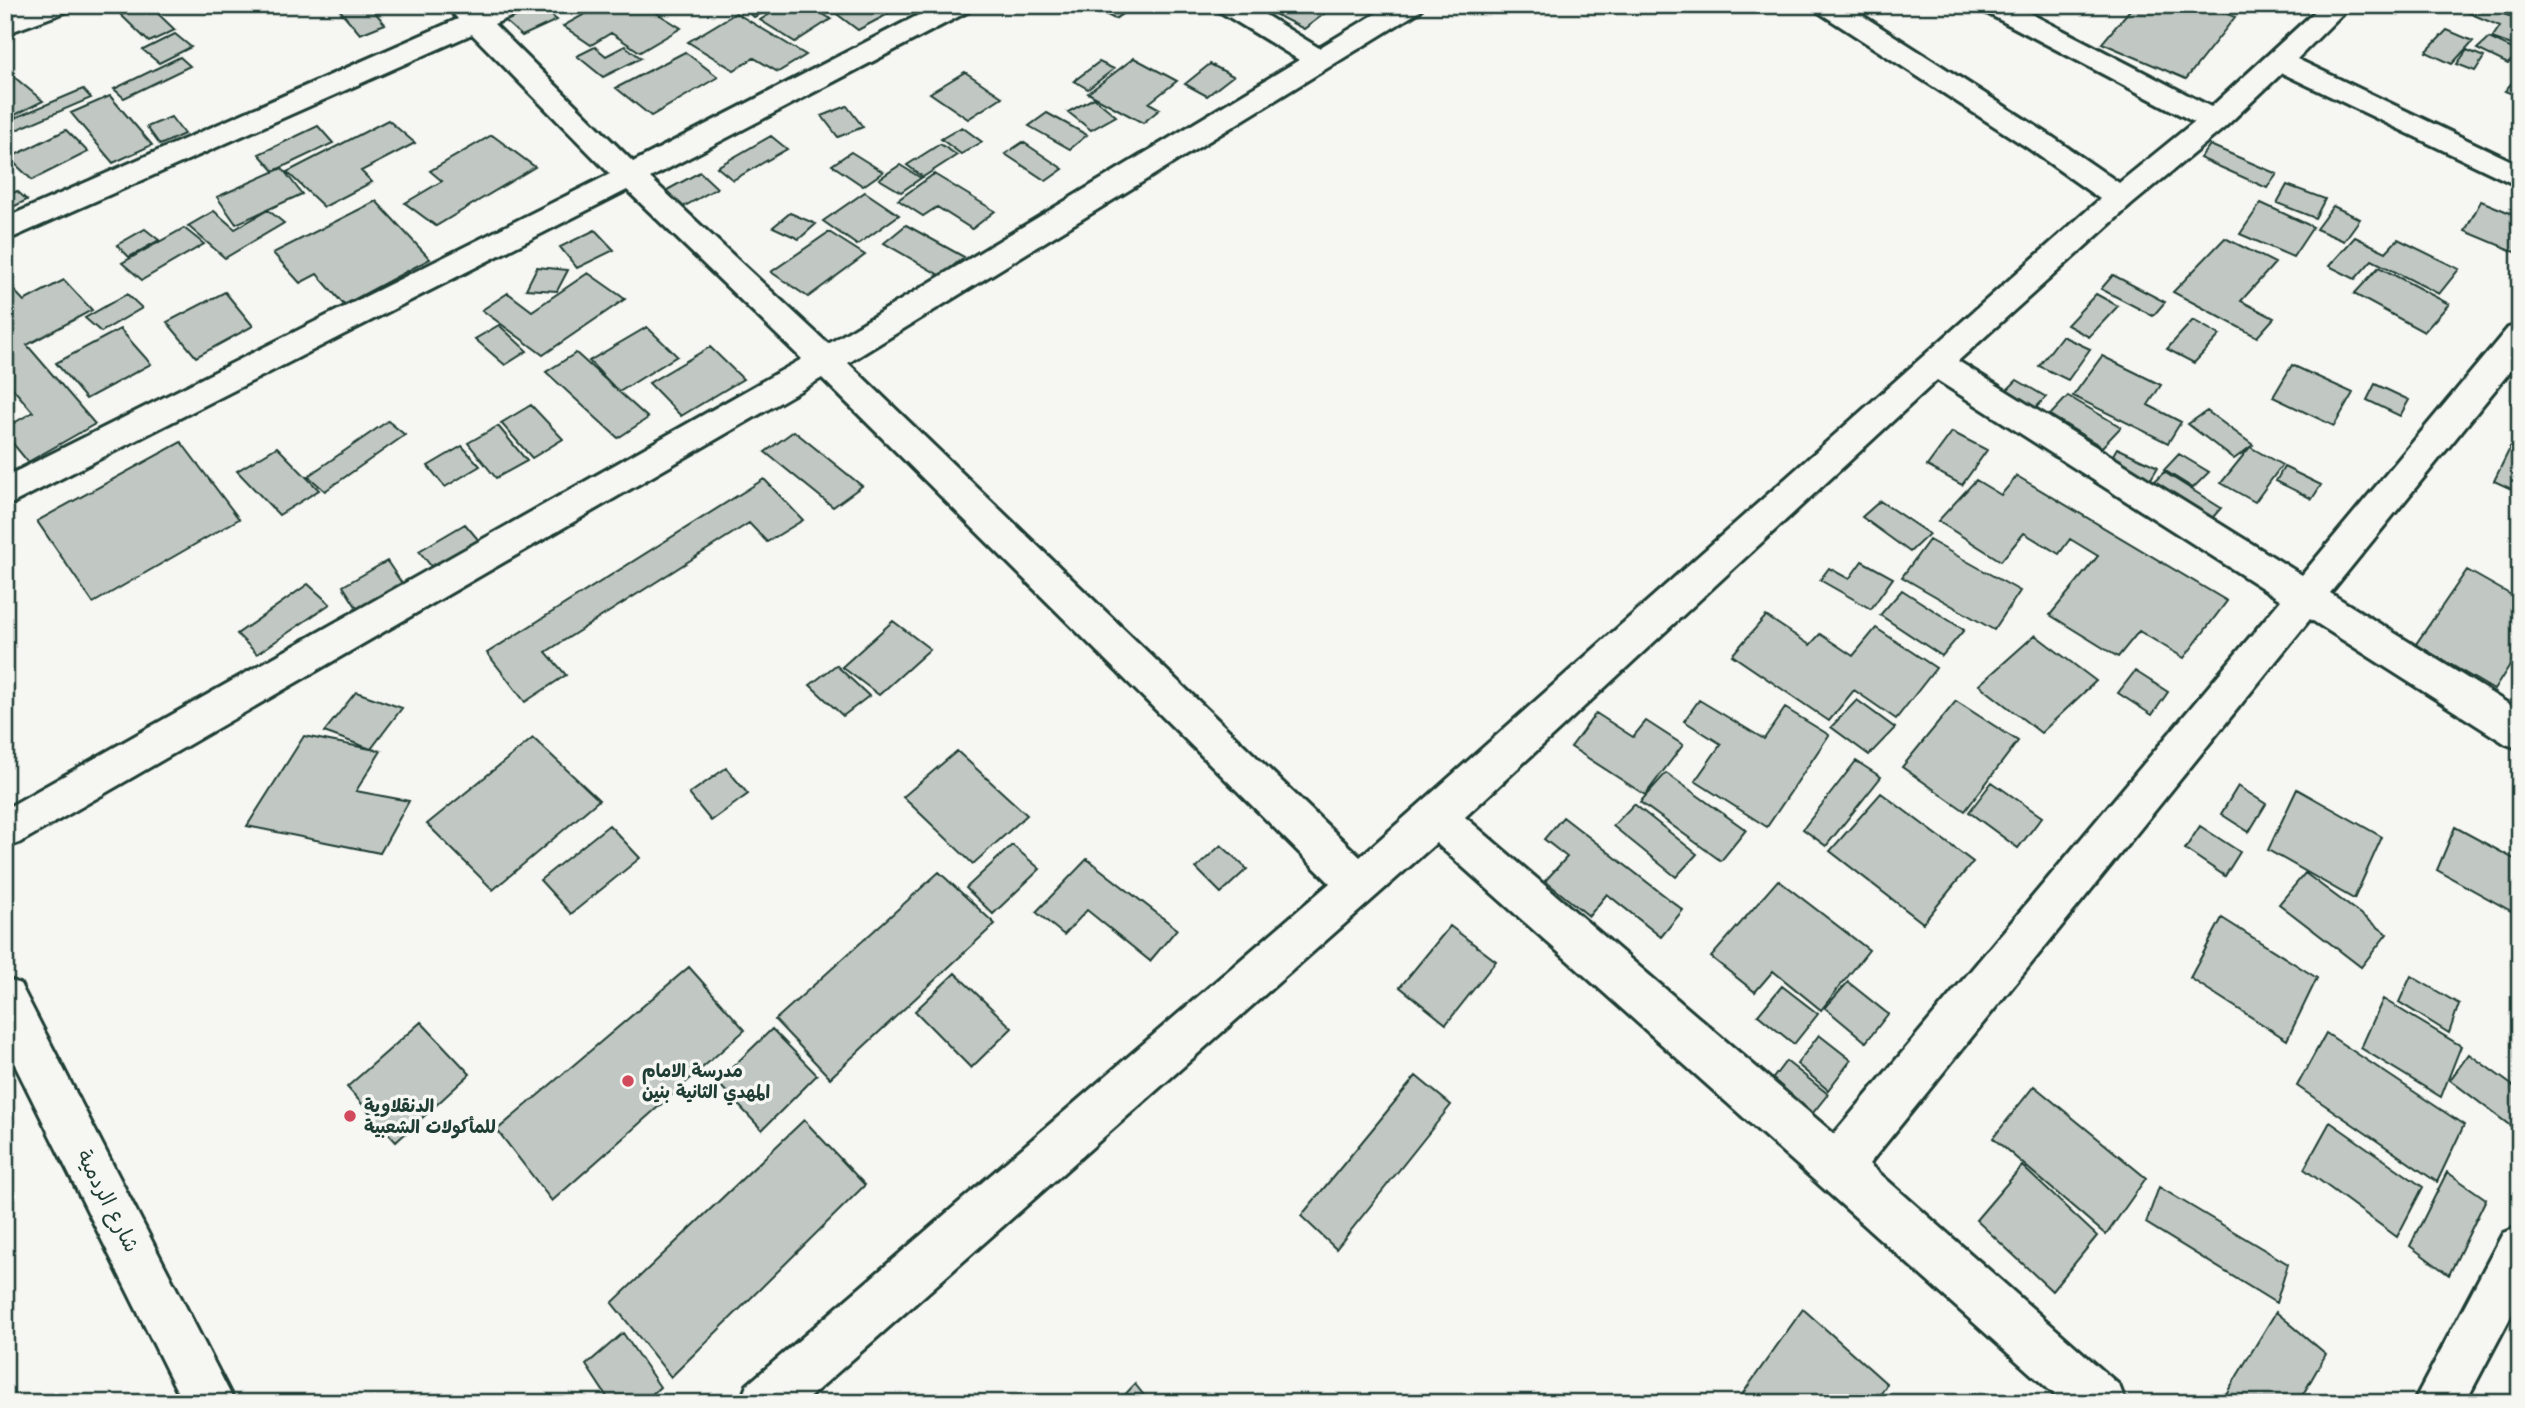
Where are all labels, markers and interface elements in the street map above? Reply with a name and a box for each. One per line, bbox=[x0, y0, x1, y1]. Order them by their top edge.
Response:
place label: مدرسة الامام المهدي الثانية بنين bbox=[642, 1056, 770, 1106]
marker: مدرسة الامام المهدي الثانية بنين bbox=[620, 1073, 636, 1089]
place label: الدنقلاوية للمأكولات الشعبية bbox=[364, 1091, 496, 1139]
marker: الدنقلاوية للمأكولات الشعبية bbox=[342, 1108, 358, 1124]
street label: شارع الردمية bbox=[69, 1143, 149, 1258]

